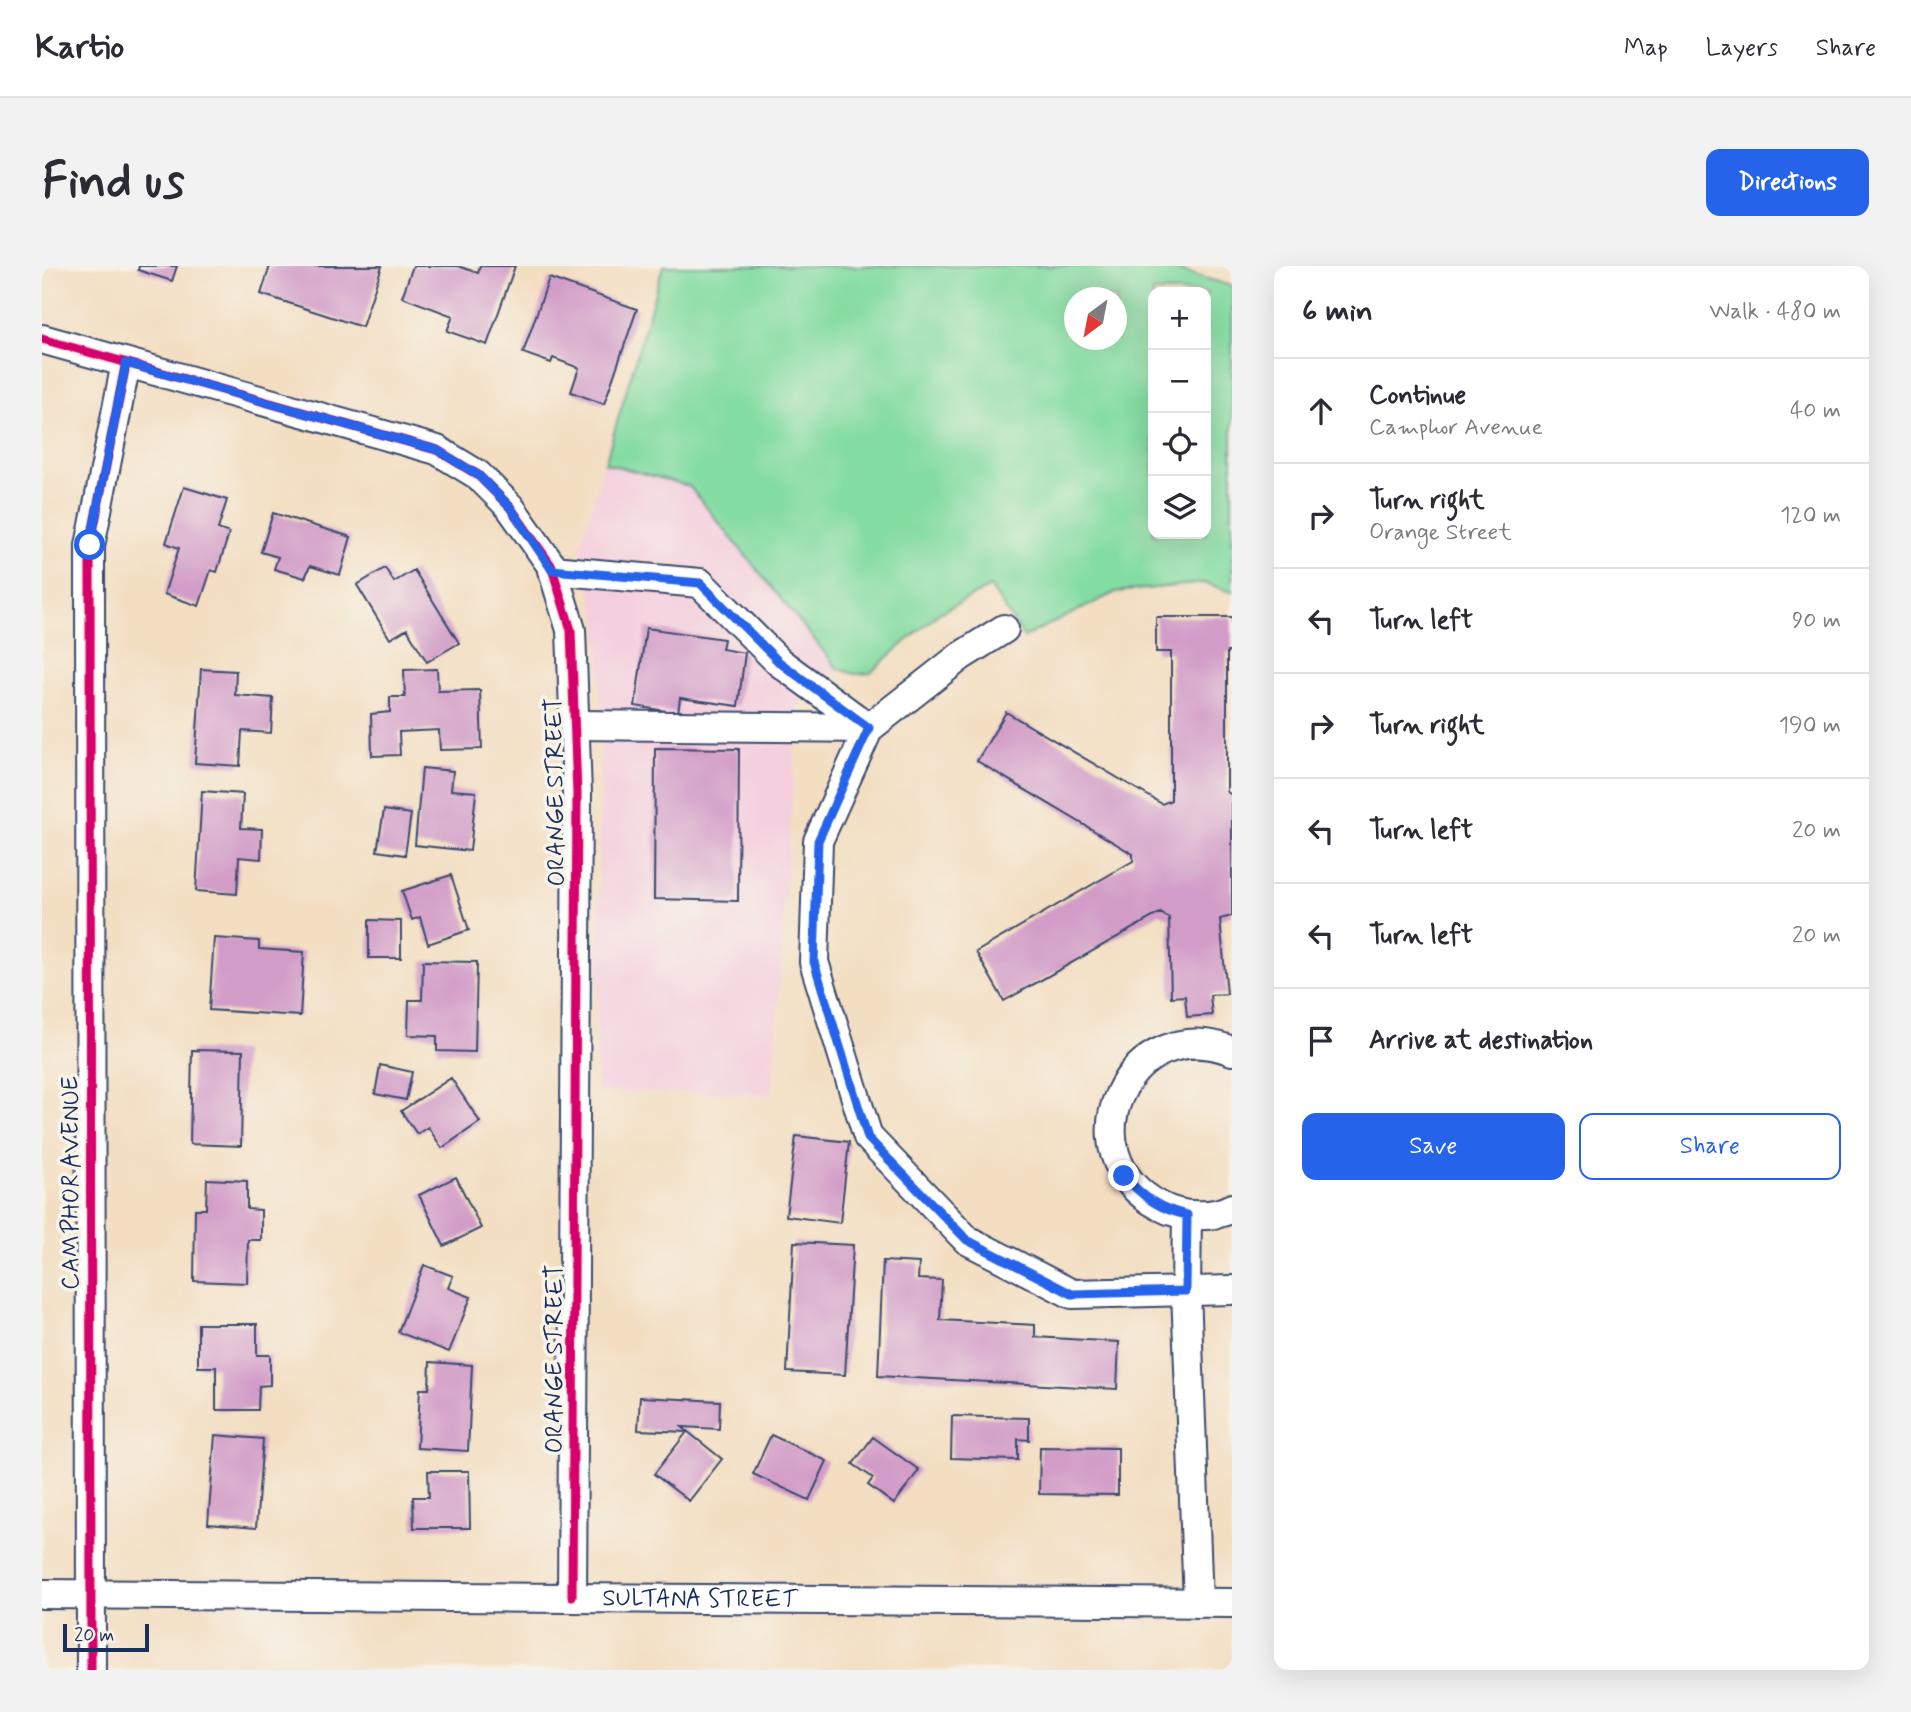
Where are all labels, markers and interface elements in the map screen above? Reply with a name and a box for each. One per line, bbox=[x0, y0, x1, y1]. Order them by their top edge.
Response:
text: Kartio bbox=[35, 26, 124, 70]
text: Map bbox=[1624, 33, 1668, 64]
text: Layers bbox=[1706, 33, 1778, 64]
text: Share bbox=[1816, 33, 1876, 64]
button: Directions bbox=[1706, 149, 1869, 216]
text: Find us bbox=[42, 150, 185, 215]
north arrow bbox=[1064, 287, 1127, 350]
map controls bbox=[1148, 287, 1211, 539]
button: + bbox=[1148, 287, 1211, 350]
text: 6 min bbox=[1302, 292, 1373, 331]
text: Walk · 480 m bbox=[1709, 297, 1841, 327]
button: − bbox=[1148, 350, 1211, 413]
text: Continue bbox=[1369, 379, 1466, 413]
icon: ahead bbox=[1302, 392, 1340, 430]
text: 40 m bbox=[1790, 396, 1841, 426]
button: locate bbox=[1148, 413, 1211, 476]
text: Camphor Avenue bbox=[1369, 413, 1543, 443]
button: layers bbox=[1148, 476, 1211, 539]
text: Turn right bbox=[1369, 484, 1485, 518]
icon: right bbox=[1302, 497, 1340, 535]
text: 120 m bbox=[1780, 501, 1841, 531]
text: Orange Street bbox=[1369, 518, 1512, 548]
route start bbox=[74, 529, 105, 560]
icon: left bbox=[1302, 602, 1340, 640]
text: Turn left bbox=[1369, 604, 1473, 638]
text: 90 m bbox=[1792, 606, 1841, 636]
street label: ORANGE STREET bbox=[539, 697, 573, 887]
icon: right bbox=[1302, 707, 1340, 745]
text: Turn right bbox=[1369, 709, 1485, 743]
text: 190 m bbox=[1779, 711, 1841, 741]
icon: left bbox=[1302, 812, 1340, 850]
text: Turn left bbox=[1369, 814, 1473, 848]
text: 20 m bbox=[1792, 816, 1841, 846]
icon: left bbox=[1302, 917, 1340, 955]
text: Turn left bbox=[1369, 919, 1473, 953]
text: 20 m bbox=[1792, 921, 1841, 951]
icon: arrive bbox=[1302, 1022, 1340, 1060]
text: Arrive at destination bbox=[1369, 1024, 1593, 1058]
street label: CAMPHOR AVENUE bbox=[56, 1076, 87, 1290]
button: Save bbox=[1302, 1113, 1565, 1180]
button: Share bbox=[1579, 1113, 1841, 1180]
route end bbox=[1108, 1160, 1139, 1191]
street label: ORANGE STREET bbox=[540, 1264, 571, 1454]
street label: SULTANA STREET bbox=[602, 1583, 798, 1615]
scale bar bbox=[63, 1621, 149, 1653]
text: 20 m bbox=[74, 1623, 114, 1648]

